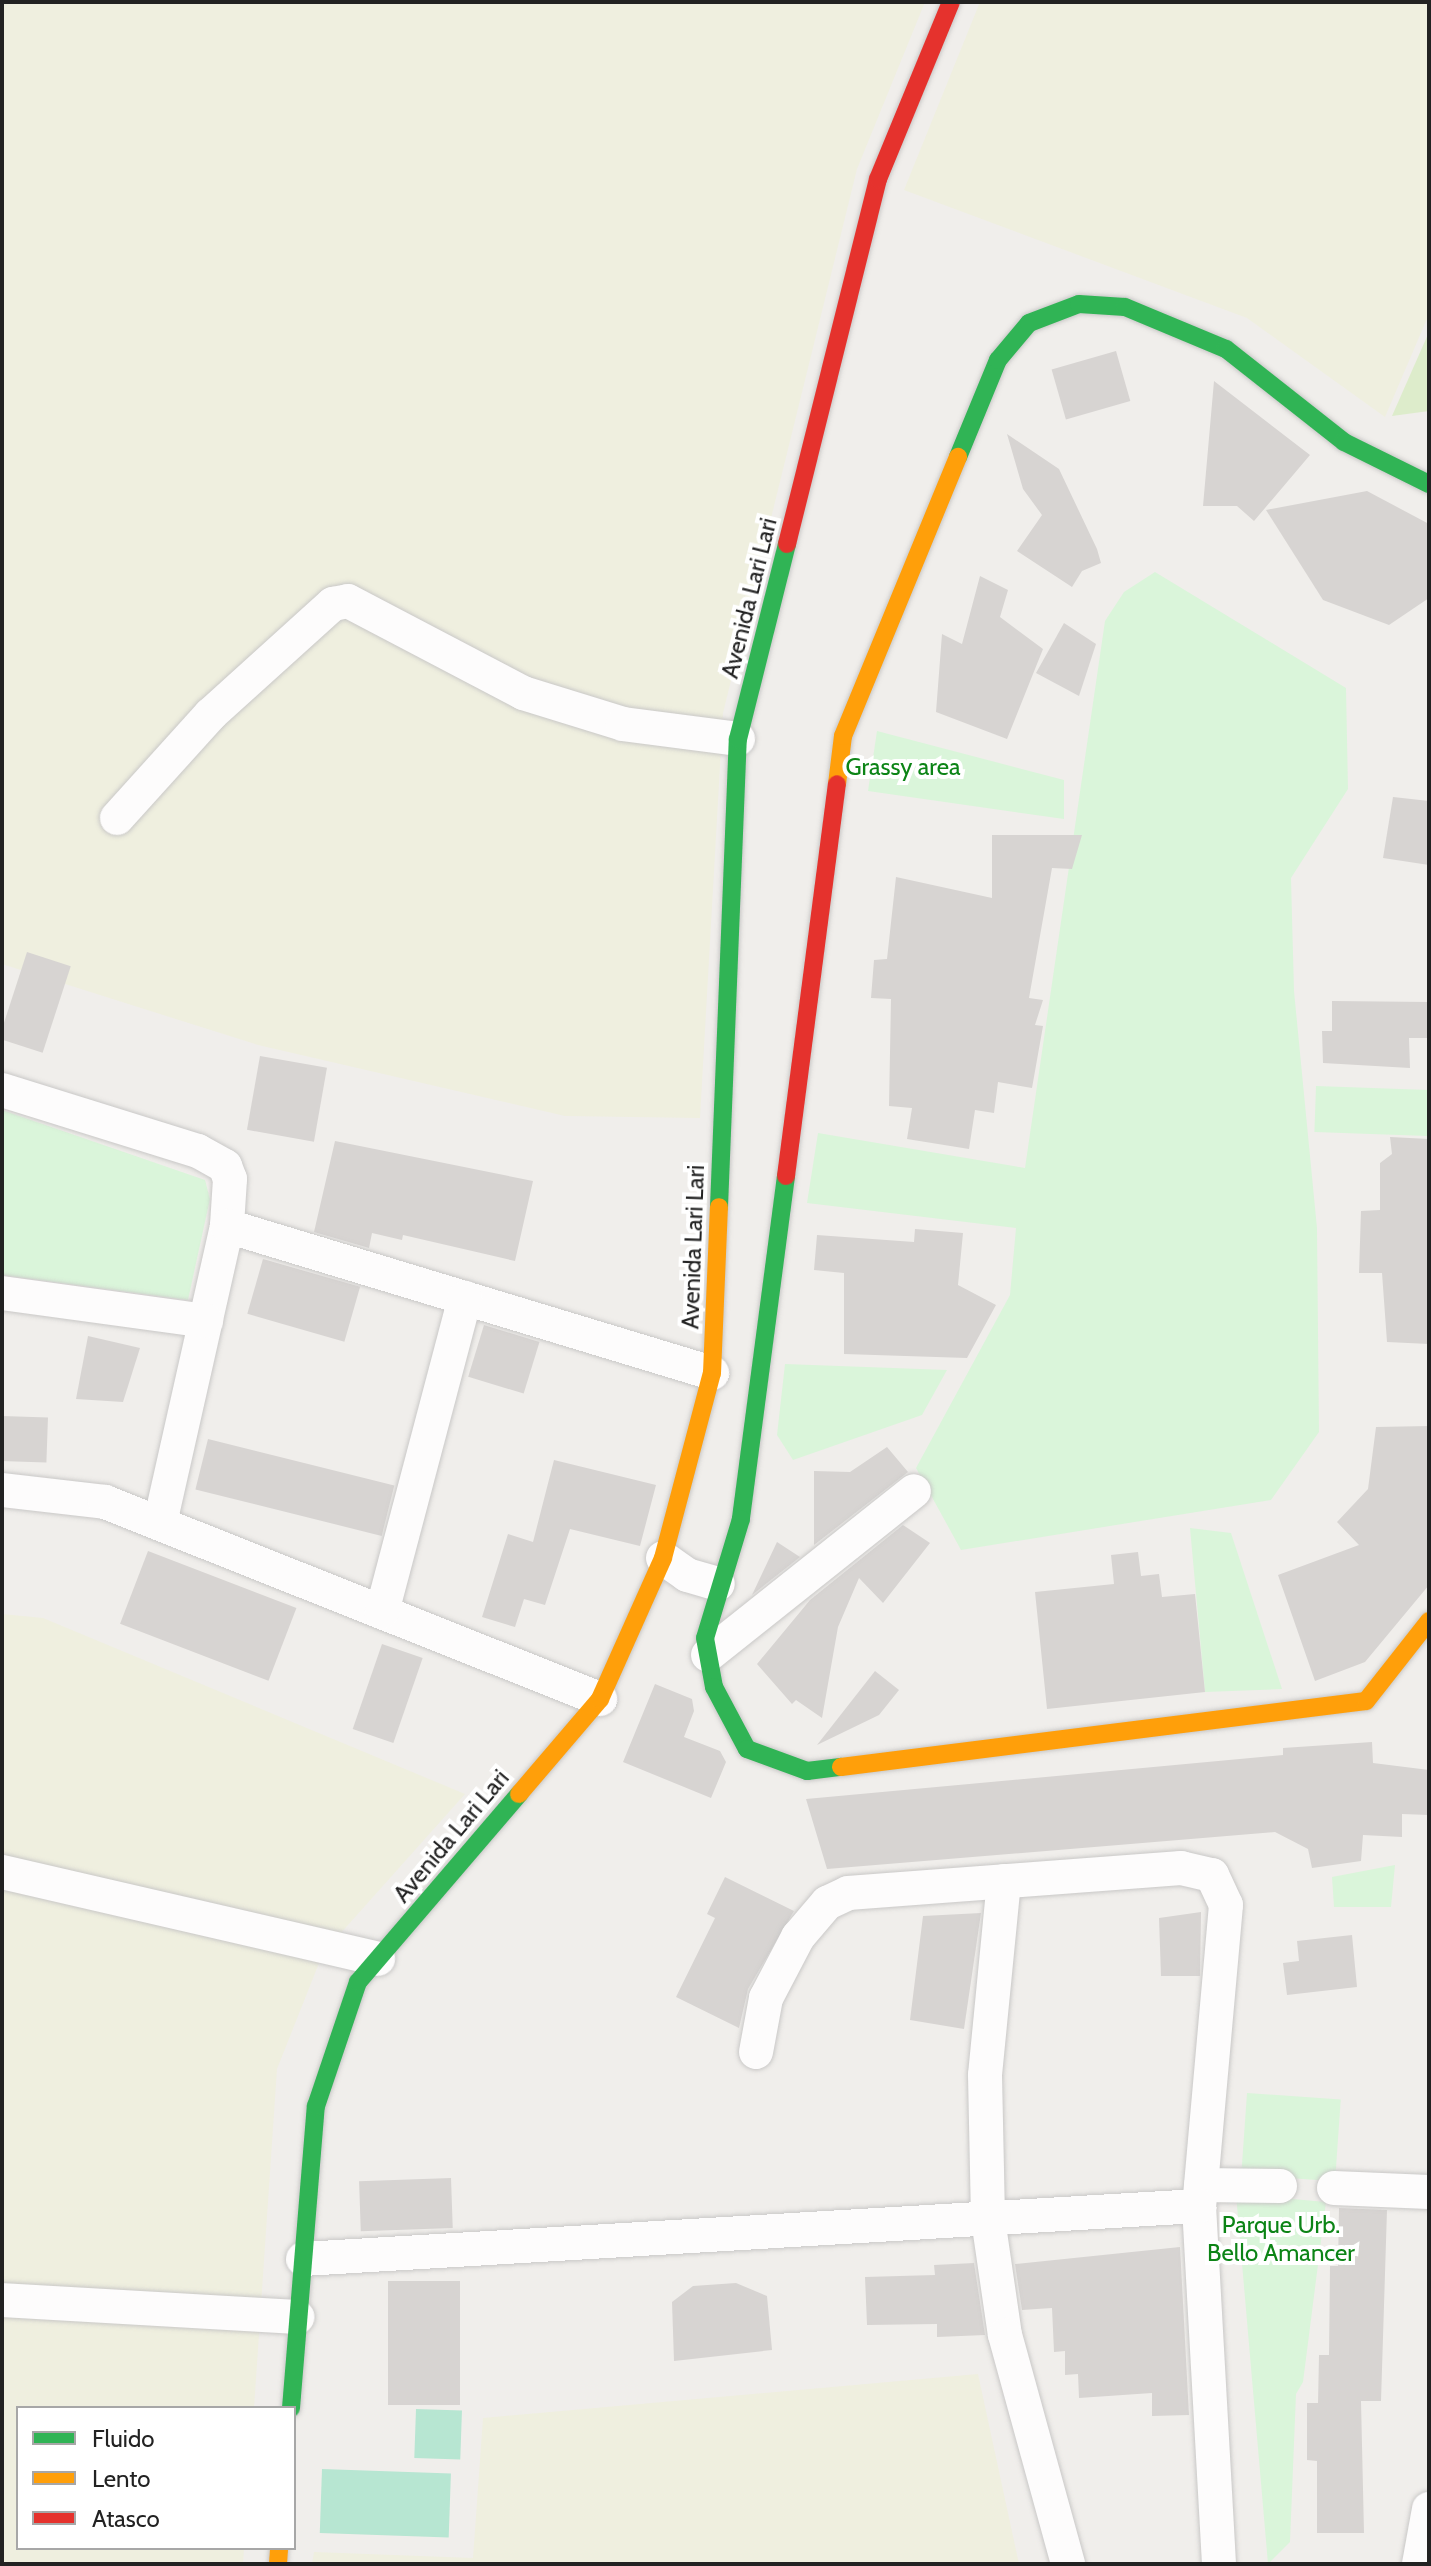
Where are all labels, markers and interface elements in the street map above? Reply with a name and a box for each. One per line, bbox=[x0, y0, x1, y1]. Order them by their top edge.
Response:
street label: Avenida Lari Lari bbox=[715, 515, 783, 681]
park label: Grassy area bbox=[846, 753, 960, 781]
street label: Avenida Lari Lari bbox=[676, 1164, 710, 1330]
street label: Avenida Lari Lari bbox=[387, 1764, 515, 1908]
park label: Parque Urb. Bello Amancer bbox=[1207, 2211, 1355, 2267]
legend bbox=[16, 2406, 296, 2550]
text: Fluido bbox=[92, 2424, 154, 2453]
text: Lento bbox=[92, 2464, 151, 2493]
text: Atasco bbox=[92, 2504, 160, 2533]

